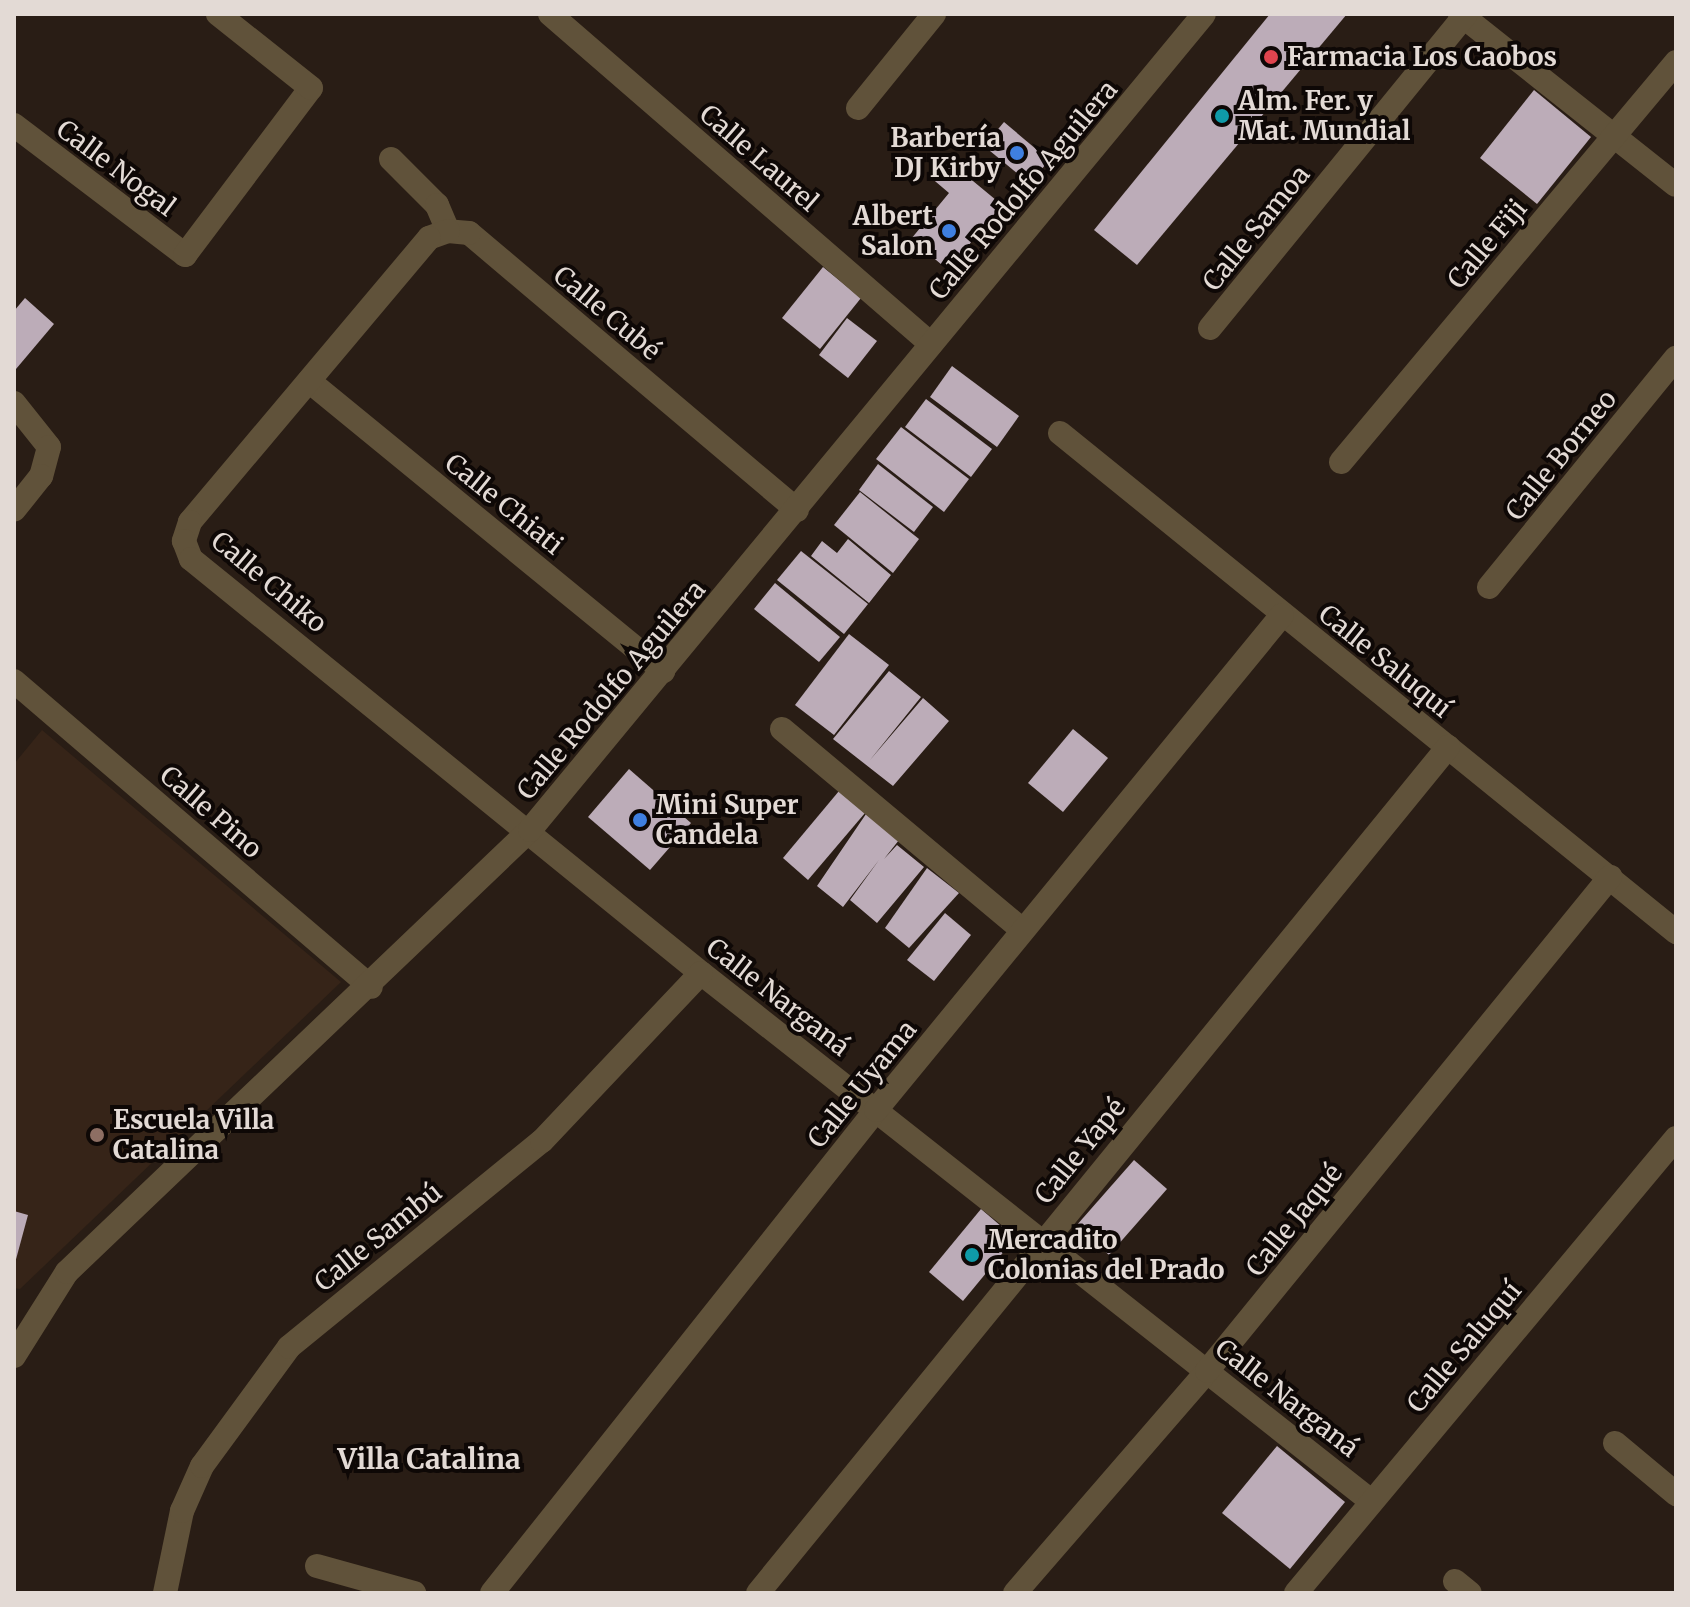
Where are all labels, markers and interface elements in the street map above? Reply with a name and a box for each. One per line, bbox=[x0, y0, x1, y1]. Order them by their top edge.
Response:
place label: Farmacia Los Caobos bbox=[1287, 41, 1557, 73]
marker: Farmacia Los Caobos bbox=[1262, 48, 1280, 66]
street label: Calle Rodolfo Aguilera bbox=[922, 74, 1124, 306]
place label: Alm. Fer. y Mat. Mundial bbox=[1238, 85, 1410, 146]
street label: Calle Laurel bbox=[694, 98, 824, 218]
marker: Alm. Fer. y Mat. Mundial bbox=[1213, 107, 1231, 125]
street label: Calle Nogal bbox=[51, 113, 181, 223]
place label: Barbería DJ Kirby bbox=[890, 122, 1001, 184]
marker: Barbería DJ Kirby bbox=[1008, 144, 1026, 162]
street label: Calle Samoa bbox=[1196, 159, 1316, 297]
street label: Calle Fiji bbox=[1441, 193, 1533, 295]
place label: Albert Salon bbox=[853, 200, 933, 262]
marker: Albert Salon bbox=[940, 222, 958, 240]
street label: Calle Cubé bbox=[547, 259, 667, 367]
street label: Calle Borneo bbox=[1499, 384, 1623, 526]
street label: Calle Chiati bbox=[439, 447, 569, 561]
street label: Calle Chiko bbox=[205, 525, 333, 639]
street label: Calle Rodolfo Aguilera bbox=[510, 574, 712, 806]
street label: Calle Saluquí bbox=[1313, 598, 1457, 724]
street label: Calle Pino bbox=[154, 759, 268, 865]
place label: Mini Super Candela bbox=[656, 789, 799, 850]
marker: Mini Super Candela bbox=[631, 811, 649, 829]
street label: Calle Narganá bbox=[700, 932, 856, 1062]
street label: Calle Uyama bbox=[801, 1014, 923, 1154]
street label: Calle Yapé bbox=[1028, 1092, 1132, 1210]
place label: Escuela Villa Catalina bbox=[113, 1104, 274, 1166]
marker: Escuela Villa Catalina bbox=[88, 1126, 106, 1144]
street label: Calle Jaqué bbox=[1239, 1158, 1349, 1282]
street label: Calle Sambú bbox=[308, 1176, 448, 1298]
place label: Mercadito Colonias del Prado bbox=[988, 1224, 1225, 1286]
marker: Mercadito Colonias del Prado bbox=[963, 1246, 981, 1264]
street label: Calle Saluquí bbox=[1400, 1275, 1528, 1419]
street label: Calle Narganá bbox=[1209, 1333, 1365, 1463]
district label: Villa Catalina bbox=[337, 1442, 521, 1476]

